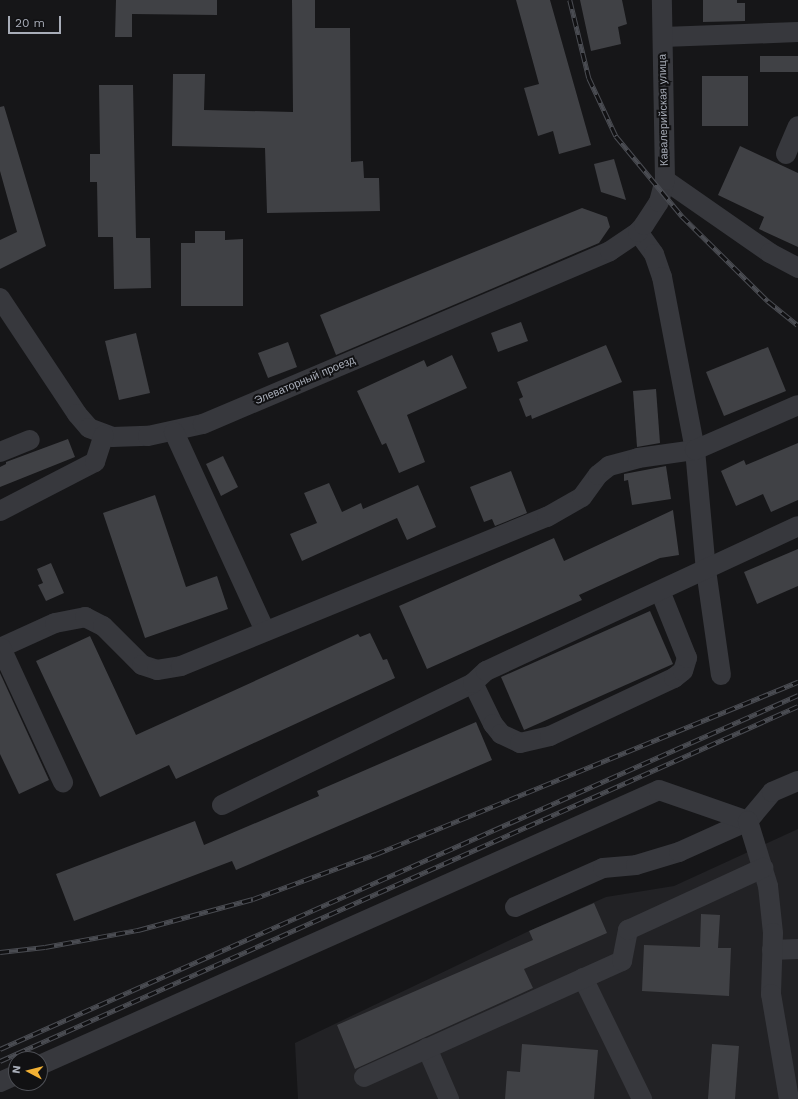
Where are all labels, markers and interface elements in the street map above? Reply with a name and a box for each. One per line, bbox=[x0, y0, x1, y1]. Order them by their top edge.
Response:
scale bar bbox=[10, 8, 63, 34]
text: 20 m bbox=[15, 16, 45, 30]
street label: Кавалерийская улица bbox=[656, 54, 672, 166]
street label: Элеваторный проезд bbox=[253, 354, 357, 408]
north arrow bbox=[8, 1051, 48, 1091]
text: N bbox=[10, 1065, 24, 1074]

